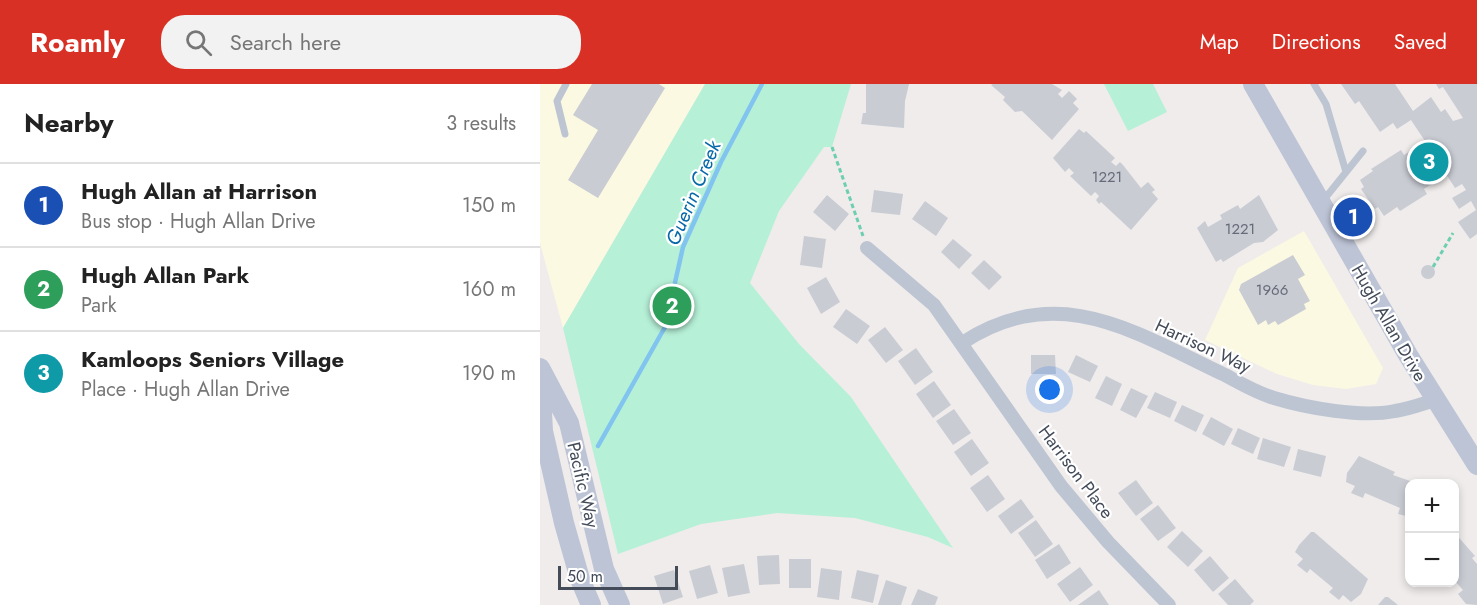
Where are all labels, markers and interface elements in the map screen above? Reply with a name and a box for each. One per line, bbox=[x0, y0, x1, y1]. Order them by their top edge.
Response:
search box bbox=[161, 15, 581, 69]
text: Roamly bbox=[30, 22, 125, 63]
icon: search bbox=[182, 26, 215, 59]
text: Search here bbox=[230, 26, 341, 58]
text: Map bbox=[1200, 27, 1239, 57]
text: Directions bbox=[1272, 27, 1361, 57]
text: Saved bbox=[1394, 27, 1447, 57]
text: Nearby bbox=[24, 104, 113, 142]
text: 3 results bbox=[446, 109, 516, 138]
water label: Guerin Creek bbox=[658, 135, 729, 250]
pin: 3 bbox=[1410, 140, 1448, 184]
house number: 1221 bbox=[1092, 166, 1122, 188]
text: Hugh Allan at Harrison bbox=[81, 175, 317, 207]
text: 1 bbox=[38, 191, 49, 220]
text: 150 m bbox=[462, 191, 516, 220]
pin: 1 bbox=[1334, 194, 1372, 240]
text: Bus stop · Hugh Allan Drive bbox=[81, 207, 316, 236]
house number: 1221 bbox=[1225, 218, 1255, 240]
text: Hugh Allan Park bbox=[81, 259, 249, 291]
street label: Hugh Allan Drive bbox=[1345, 260, 1433, 386]
text: 2 bbox=[37, 275, 50, 304]
text: 160 m bbox=[462, 275, 516, 304]
house number: 1966 bbox=[1256, 279, 1288, 301]
pin: 2 bbox=[652, 284, 692, 328]
text: Park bbox=[81, 291, 117, 320]
street label: Harrison Way bbox=[1151, 312, 1255, 380]
text: Kamloops Seniors Village bbox=[81, 343, 344, 375]
text: 3 bbox=[37, 359, 50, 388]
text: 190 m bbox=[462, 359, 516, 388]
text: Place · Hugh Allan Drive bbox=[81, 375, 290, 404]
your location bbox=[1035, 375, 1064, 404]
street label: Harrison Place bbox=[1032, 420, 1120, 524]
street label: Pacific Way bbox=[560, 439, 606, 531]
map controls bbox=[1405, 479, 1459, 587]
button: + bbox=[1405, 479, 1459, 533]
button: − bbox=[1405, 533, 1459, 587]
scale bar bbox=[558, 563, 678, 590]
text: 50 m bbox=[567, 565, 603, 588]

